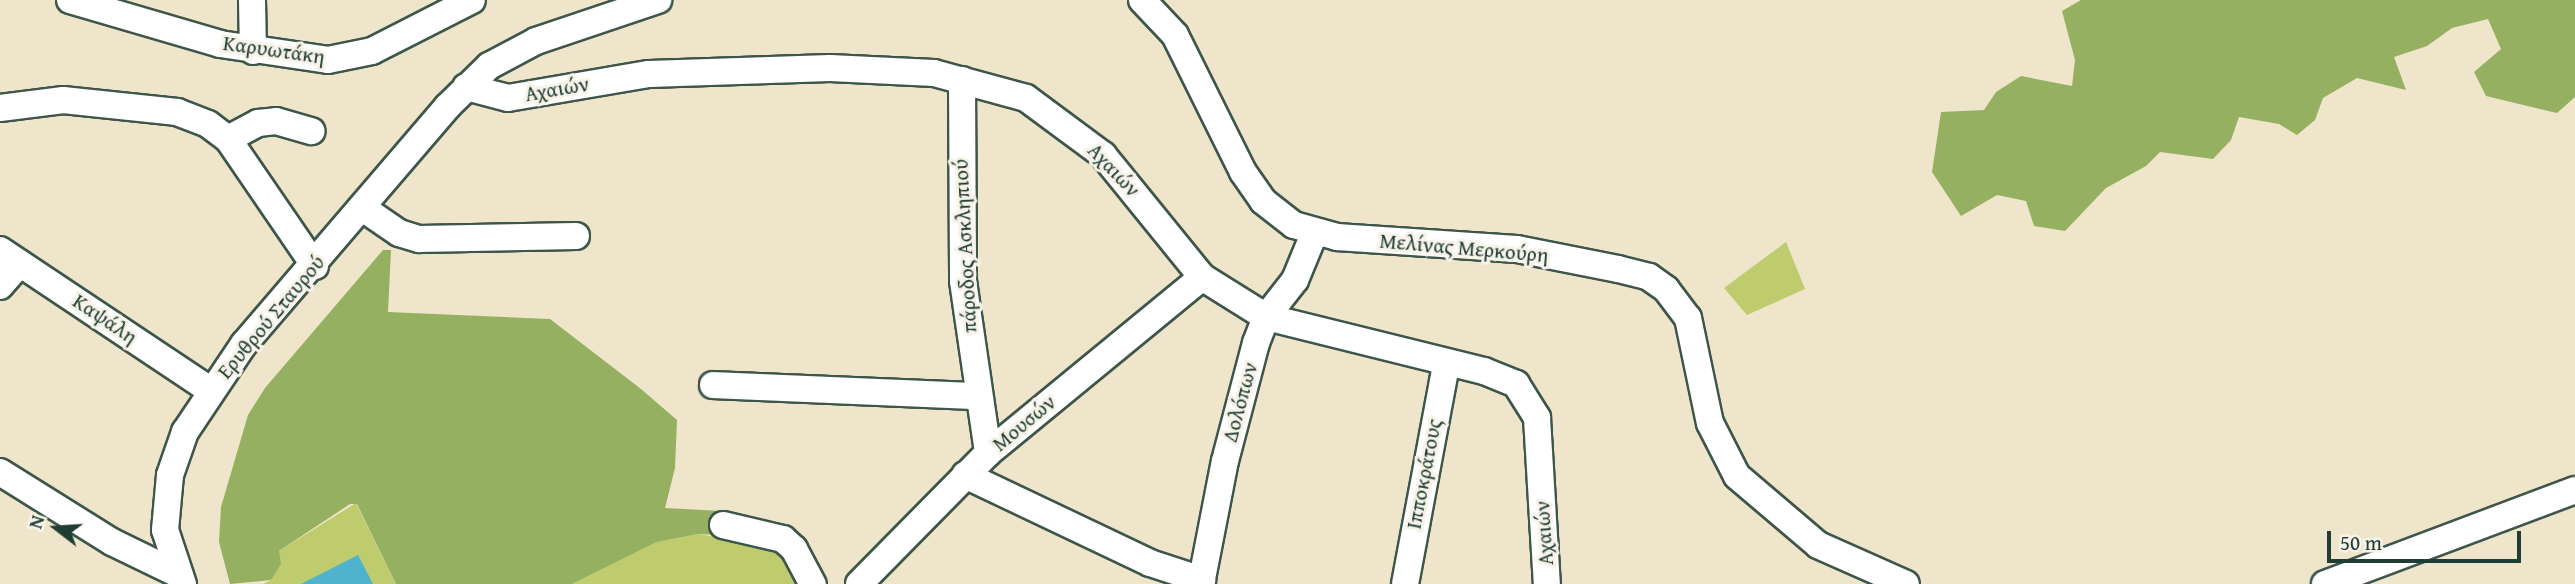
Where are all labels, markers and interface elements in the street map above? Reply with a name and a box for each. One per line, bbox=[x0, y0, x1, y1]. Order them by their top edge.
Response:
street label: Καρυωτάκη bbox=[222, 30, 326, 70]
street label: Αχαιών bbox=[523, 71, 591, 107]
street label: Αχαιών bbox=[1082, 138, 1146, 202]
street label: πάροδος Ασκληπιού bbox=[948, 158, 982, 334]
street label: Μελίνας Μερκούρη bbox=[1379, 228, 1549, 268]
street label: Ερυθρού Σταυρού bbox=[212, 250, 330, 384]
street label: Καψάλη bbox=[68, 288, 142, 350]
street label: Δολόπων bbox=[1217, 359, 1263, 445]
street label: Μουσών bbox=[987, 389, 1061, 457]
street label: Ιπποκράτους bbox=[1401, 417, 1447, 531]
north arrow bbox=[21, 493, 91, 563]
street label: Αχαιών bbox=[1529, 500, 1559, 566]
text: N bbox=[21, 512, 51, 532]
scale bar bbox=[2330, 518, 2524, 562]
text: 50 m bbox=[2340, 527, 2382, 558]

